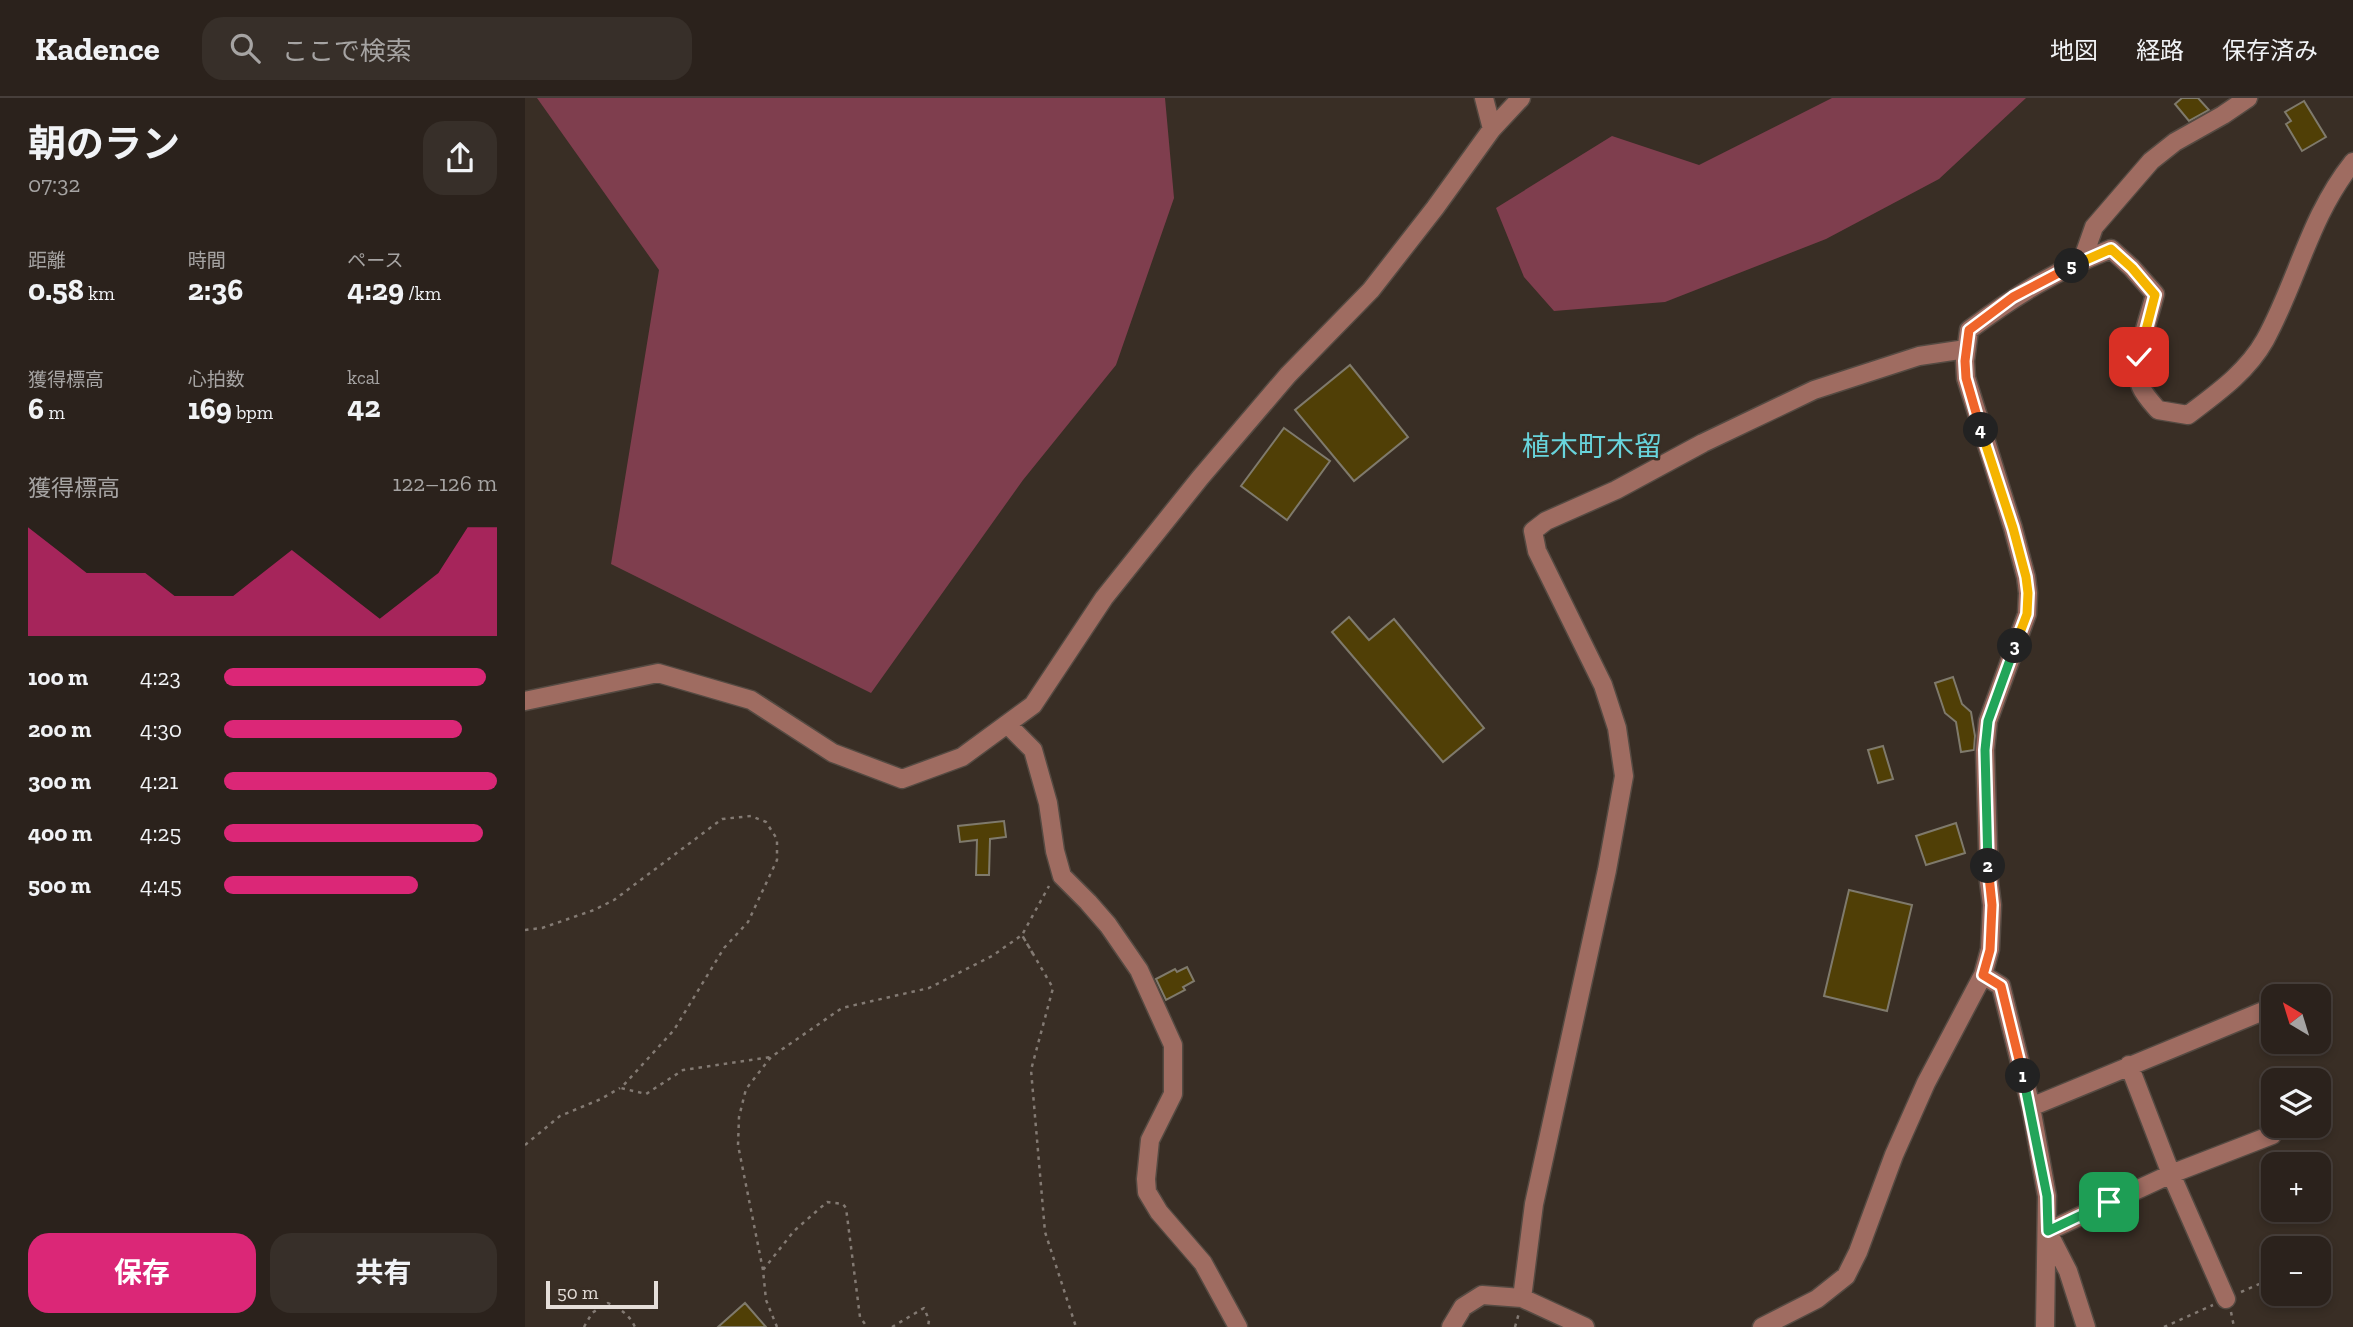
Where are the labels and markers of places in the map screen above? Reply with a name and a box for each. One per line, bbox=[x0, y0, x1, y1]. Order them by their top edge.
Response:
pin: 5 bbox=[2055, 248, 2089, 284]
pin bbox=[2109, 327, 2169, 387]
pin: 4 bbox=[1963, 412, 1999, 448]
pin: 3 bbox=[1997, 628, 2033, 664]
pin: 2 bbox=[1971, 848, 2005, 884]
pin: 1 bbox=[2005, 1058, 2041, 1094]
pin bbox=[2079, 1172, 2139, 1232]

